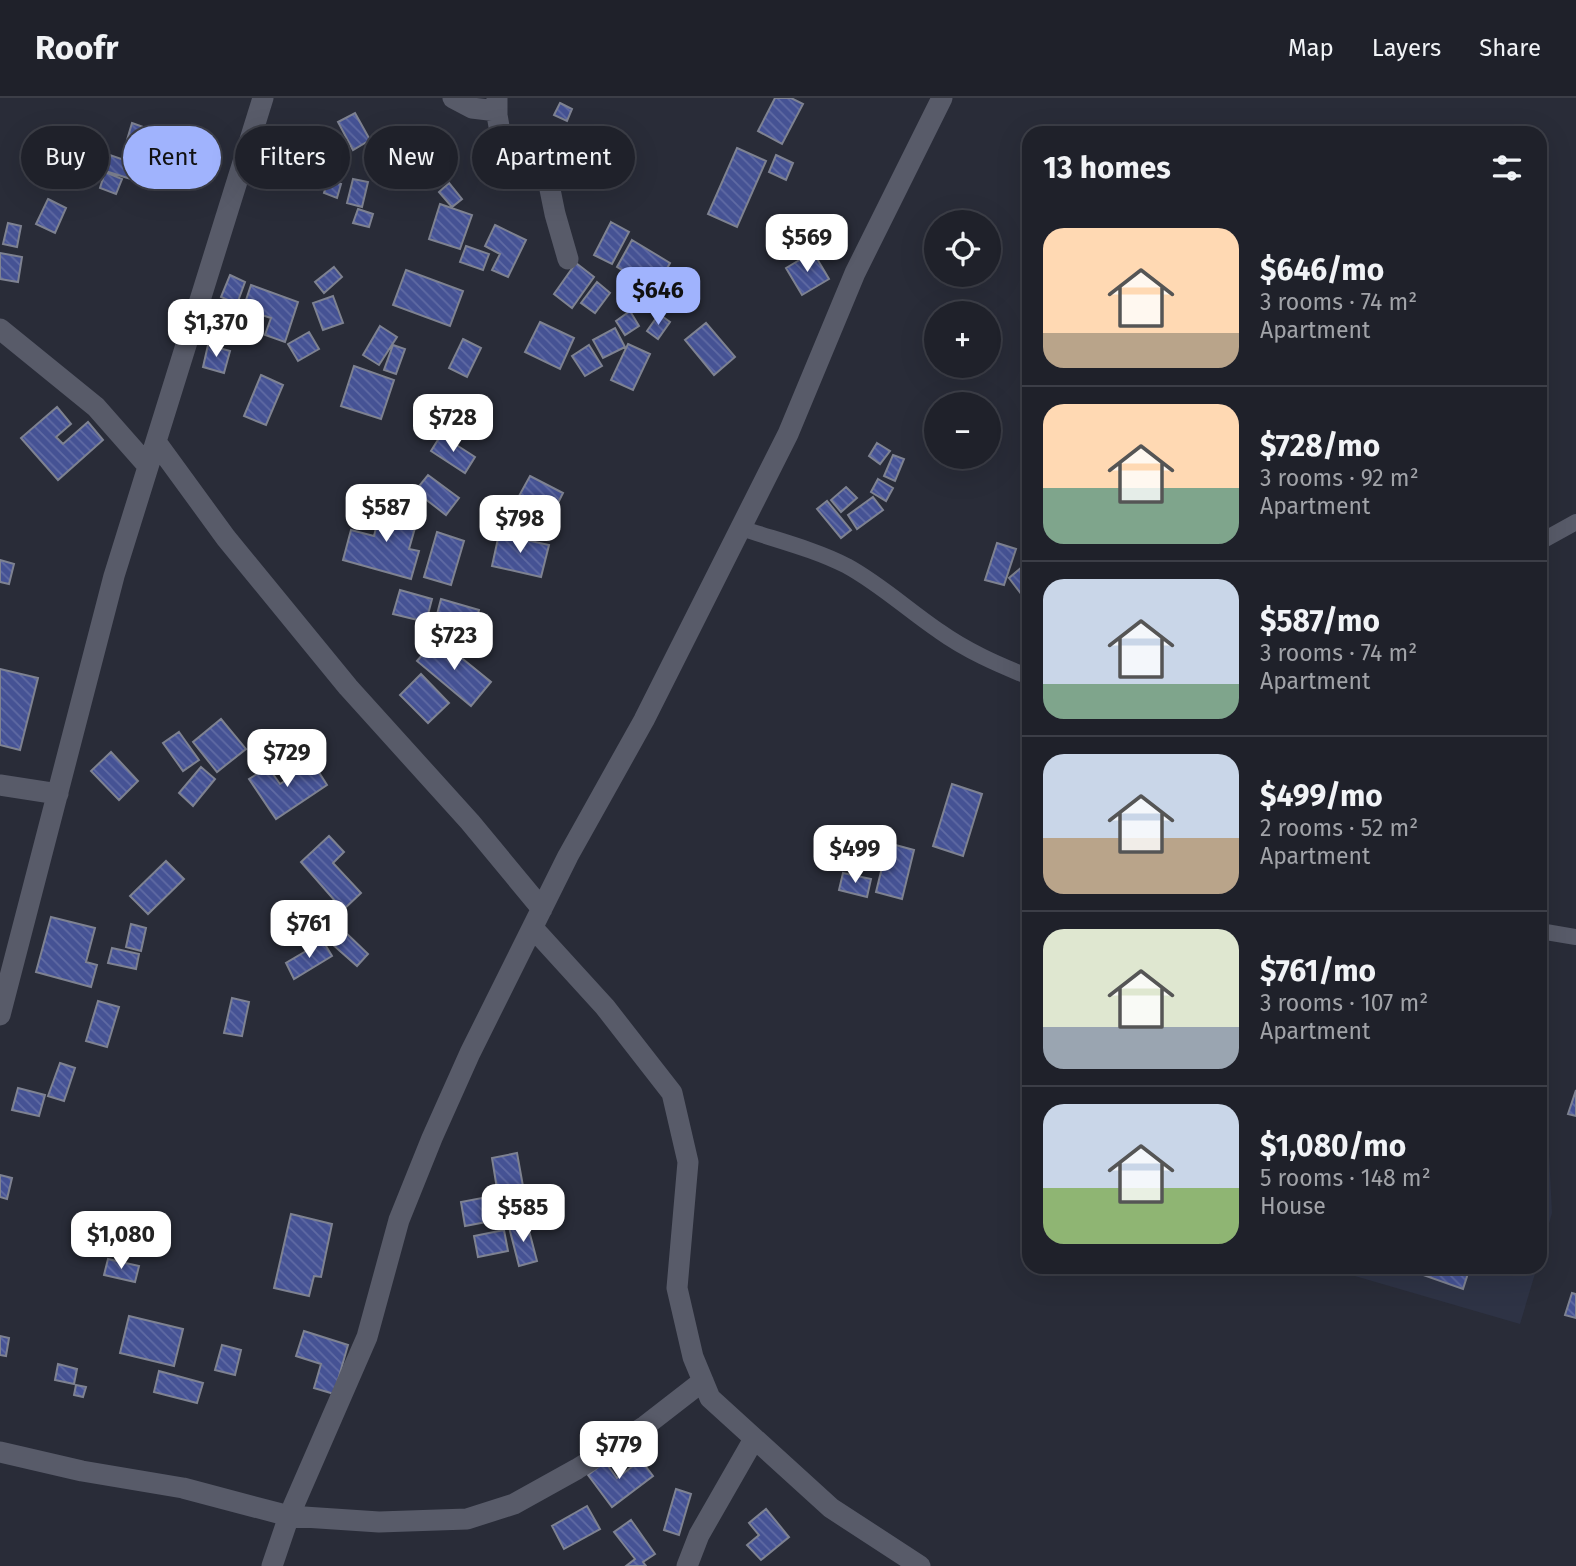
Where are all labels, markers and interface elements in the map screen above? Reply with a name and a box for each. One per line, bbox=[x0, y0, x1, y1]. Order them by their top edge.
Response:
text: Roofr bbox=[35, 28, 118, 68]
text: Map bbox=[1288, 34, 1334, 62]
text: Layers bbox=[1372, 34, 1441, 62]
text: Share bbox=[1479, 34, 1541, 62]
chip: Buy bbox=[21, 126, 109, 189]
chip: Rent bbox=[123, 126, 221, 189]
chip: Filters bbox=[235, 126, 350, 189]
chip: New bbox=[364, 126, 458, 189]
chip: Apartment bbox=[472, 126, 635, 189]
icon: filters bbox=[1488, 149, 1526, 187]
text: 13 homes bbox=[1043, 150, 1171, 186]
map controls bbox=[924, 210, 1001, 469]
button: locate bbox=[924, 210, 1001, 287]
pin: $569 bbox=[766, 214, 848, 274]
text: $569 bbox=[782, 223, 832, 251]
text: $646/mo bbox=[1260, 252, 1384, 288]
icon: home bbox=[1099, 256, 1183, 340]
pin: $646 bbox=[617, 268, 699, 327]
text: $646 bbox=[632, 276, 684, 304]
text: 3 rooms · 74 m² bbox=[1260, 288, 1417, 316]
pin: $1,370 bbox=[159, 300, 273, 359]
button: + bbox=[924, 301, 1001, 378]
text: $1,370 bbox=[184, 308, 248, 336]
text: Apartment bbox=[1260, 316, 1370, 344]
button: − bbox=[924, 392, 1001, 469]
pin: $728 bbox=[412, 394, 494, 454]
text: $728 bbox=[429, 403, 477, 431]
text: $728/mo bbox=[1260, 428, 1380, 464]
icon: home bbox=[1099, 432, 1183, 516]
text: 3 rooms · 92 m² bbox=[1260, 464, 1419, 492]
pin: $587 bbox=[345, 484, 427, 544]
text: Apartment bbox=[1260, 492, 1370, 520]
text: $587 bbox=[362, 493, 410, 521]
pin: $798 bbox=[479, 496, 561, 555]
text: $798 bbox=[496, 504, 544, 532]
text: $587/mo bbox=[1260, 603, 1380, 639]
icon: home bbox=[1099, 607, 1183, 691]
pin: $723 bbox=[413, 612, 495, 672]
text: $723 bbox=[431, 621, 477, 649]
text: 3 rooms · 74 m² bbox=[1260, 639, 1417, 667]
text: Apartment bbox=[1260, 667, 1370, 695]
pin: $729 bbox=[246, 730, 328, 789]
text: $729 bbox=[263, 738, 311, 766]
text: $499/mo bbox=[1260, 778, 1383, 814]
icon: home bbox=[1099, 782, 1183, 866]
text: 2 rooms · 52 m² bbox=[1260, 814, 1418, 842]
pin: $499 bbox=[814, 826, 896, 885]
text: $499 bbox=[830, 834, 880, 862]
text: Apartment bbox=[1260, 842, 1370, 870]
pin: $761 bbox=[268, 900, 350, 960]
text: $761 bbox=[287, 909, 331, 937]
text: $761/mo bbox=[1260, 953, 1376, 989]
icon: home bbox=[1099, 957, 1183, 1041]
text: 3 rooms · 107 m² bbox=[1260, 989, 1428, 1017]
text: Apartment bbox=[1260, 1017, 1370, 1045]
text: $1,080/mo bbox=[1260, 1128, 1406, 1164]
icon: home bbox=[1099, 1132, 1183, 1216]
text: 5 rooms · 148 m² bbox=[1260, 1164, 1431, 1192]
pin: $585 bbox=[482, 1184, 564, 1244]
text: House bbox=[1260, 1192, 1326, 1220]
text: $585 bbox=[498, 1193, 548, 1221]
pin: $1,080 bbox=[64, 1212, 178, 1271]
text: $1,080 bbox=[87, 1220, 155, 1248]
pin: $779 bbox=[578, 1422, 660, 1481]
text: $779 bbox=[596, 1430, 642, 1458]

